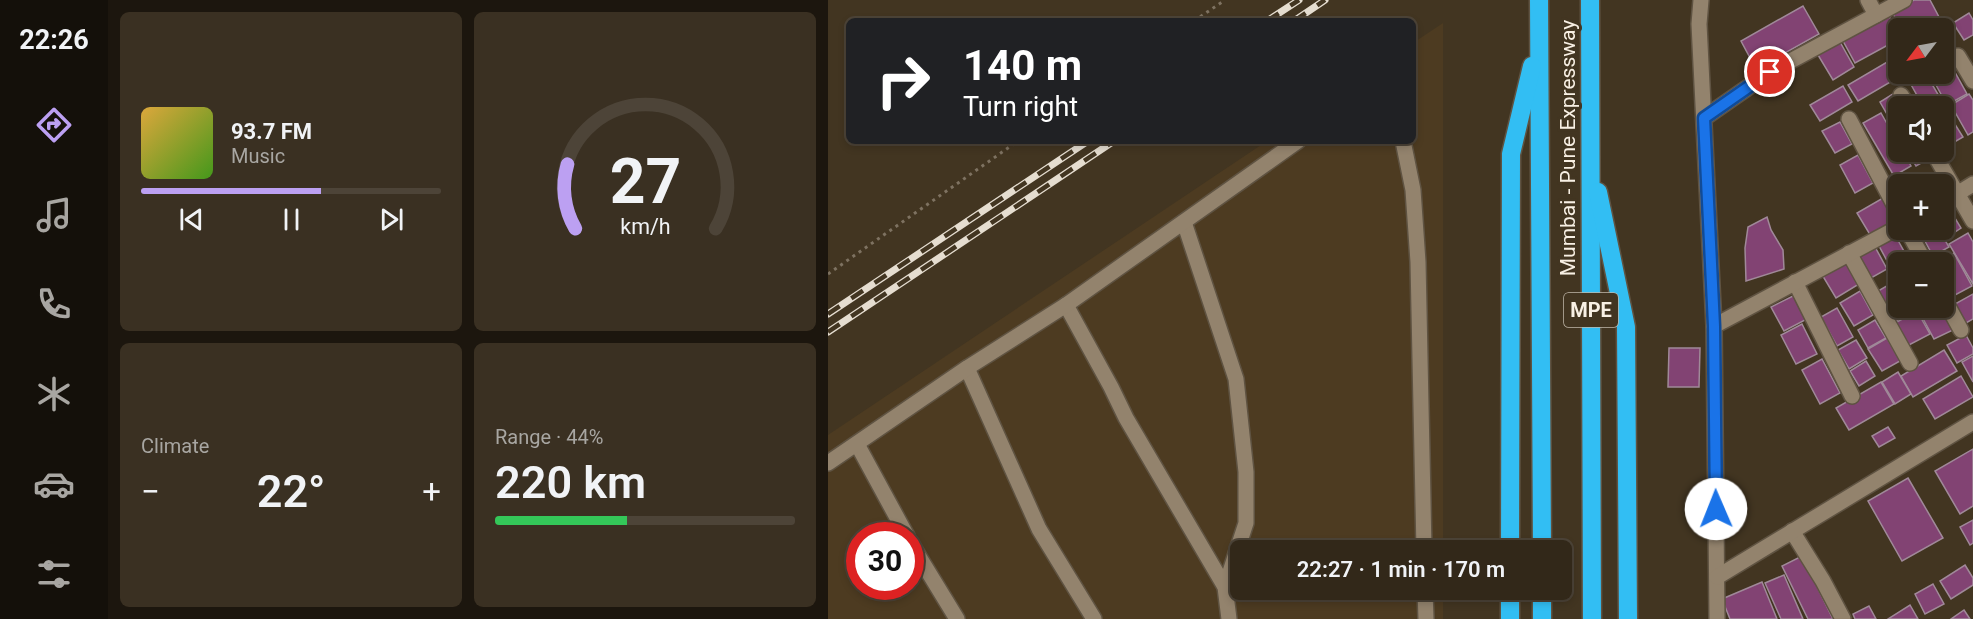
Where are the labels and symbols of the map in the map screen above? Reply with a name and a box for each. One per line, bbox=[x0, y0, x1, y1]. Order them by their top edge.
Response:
north arrow bbox=[1888, 18, 1954, 84]
street label: Mumbai - Pune Expressway bbox=[1556, 20, 1580, 276]
pin bbox=[1744, 46, 1795, 97]
road number: MPE bbox=[1564, 293, 1618, 327]
position arrow bbox=[1684, 477, 1748, 541]
speed limit sign: 30 bbox=[846, 522, 924, 600]

